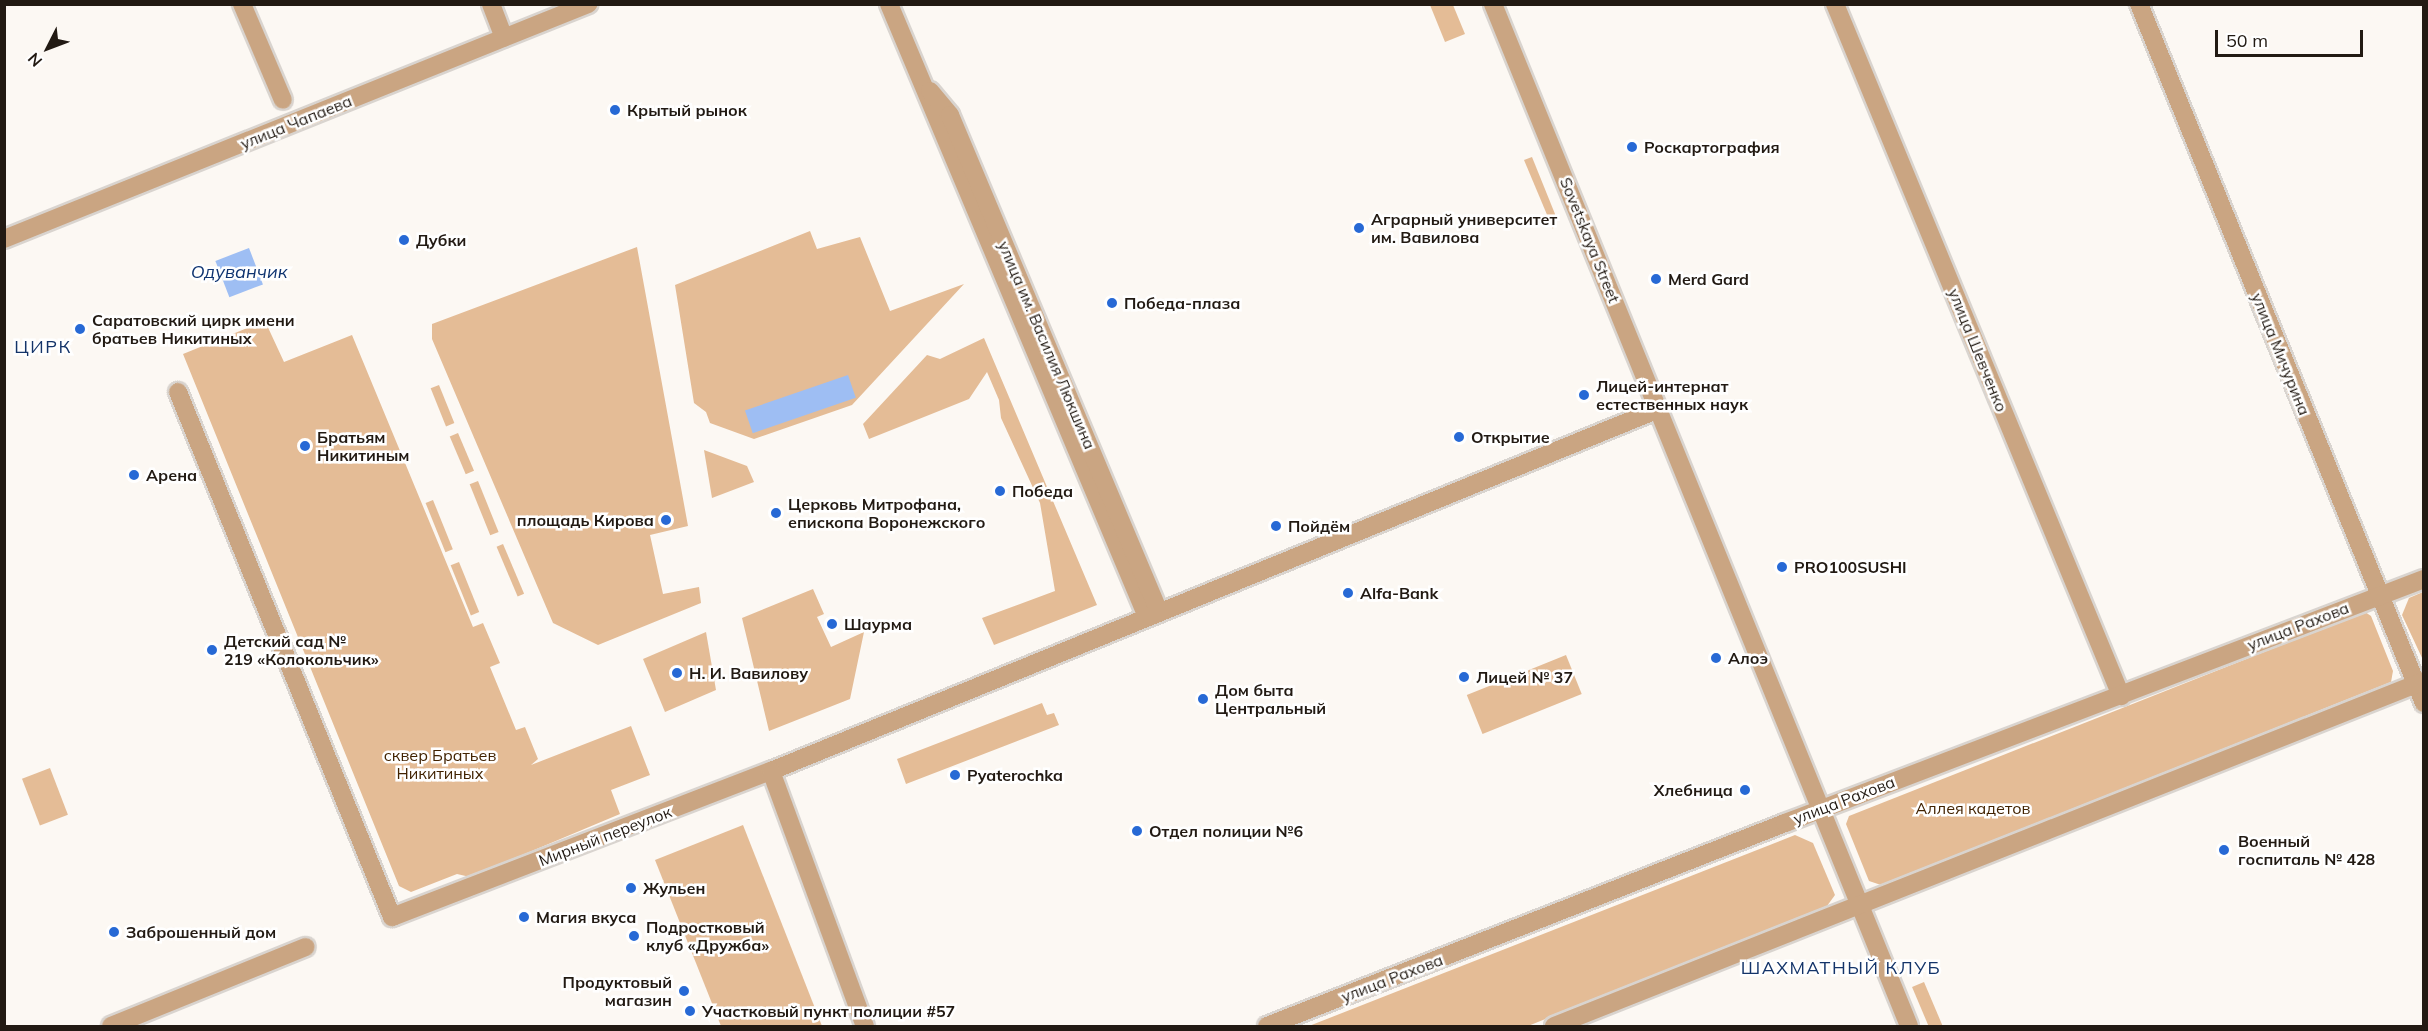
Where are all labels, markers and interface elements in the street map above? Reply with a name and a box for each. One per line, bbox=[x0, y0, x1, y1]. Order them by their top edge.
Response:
north arrow bbox=[18, 18, 78, 78]
scale bar bbox=[2218, 18, 2366, 56]
text: 50 m bbox=[2226, 29, 2268, 52]
text: N bbox=[23, 49, 46, 71]
street label: улица Чапаева bbox=[237, 91, 355, 153]
place label: Крытый рынок bbox=[627, 100, 747, 120]
marker: Крытый рынок bbox=[608, 103, 622, 117]
place label: Роскартография bbox=[1644, 137, 1780, 157]
marker: Роскартография bbox=[1625, 140, 1639, 154]
street label: Sovetskaya Street bbox=[1556, 174, 1624, 306]
place label: Аграрный университет им. Вавилова bbox=[1371, 209, 1557, 247]
marker: Аграрный университет им. Вавилова bbox=[1352, 221, 1366, 235]
place label: Дубки bbox=[416, 230, 466, 250]
marker: Дубки bbox=[397, 233, 411, 247]
street label: улица им. Василия Люкшина bbox=[994, 238, 1100, 452]
water label: Одуванчик bbox=[191, 261, 287, 283]
place label: Merd Gard bbox=[1668, 269, 1749, 289]
marker: Merd Gard bbox=[1649, 272, 1663, 286]
street label: улица Шевченко bbox=[1945, 286, 2011, 414]
street label: улица Мичурина bbox=[2248, 290, 2314, 418]
place label: Победа-плаза bbox=[1124, 293, 1240, 313]
marker: Победа-плаза bbox=[1105, 296, 1119, 310]
place label: Саратовский цирк имени братьев Никитиных bbox=[92, 310, 295, 348]
marker: Саратовский цирк имени братьев Никитиных bbox=[73, 322, 87, 336]
district label: ЦИРК bbox=[14, 336, 72, 358]
place label: Лицей-интернат естественных наук bbox=[1596, 376, 1748, 414]
marker: Лицей-интернат естественных наук bbox=[1577, 388, 1591, 402]
place label: Братьям Никитиным bbox=[317, 427, 409, 465]
place label: Открытие bbox=[1471, 427, 1550, 447]
marker: Открытие bbox=[1452, 430, 1466, 444]
marker: Братьям Никитиным bbox=[298, 439, 312, 453]
place label: Арена bbox=[146, 465, 197, 485]
marker: Арена bbox=[127, 468, 141, 482]
place label: Победа bbox=[1012, 481, 1073, 501]
marker: Победа bbox=[993, 484, 1007, 498]
place label: Церковь Митрофана, епископа Воронежского bbox=[788, 494, 985, 532]
marker: Церковь Митрофана, епископа Воронежского bbox=[769, 506, 783, 520]
place label: площадь Кирова bbox=[517, 510, 654, 530]
marker: площадь Кирова bbox=[659, 513, 673, 527]
place label: Пойдём bbox=[1288, 516, 1350, 536]
marker: Пойдём bbox=[1269, 519, 1283, 533]
place label: PRO100SUSHI bbox=[1794, 557, 1907, 577]
marker: PRO100SUSHI bbox=[1775, 560, 1789, 574]
place label: Alfa-Bank bbox=[1360, 583, 1438, 603]
marker: Alfa-Bank bbox=[1341, 586, 1355, 600]
street label: улица Рахова bbox=[2244, 598, 2352, 654]
place label: Шаурма bbox=[844, 614, 912, 634]
marker: Шаурма bbox=[825, 617, 839, 631]
place label: Детский сад № 219 «Колокольчик» bbox=[224, 631, 379, 669]
marker: Детский сад № 219 «Колокольчик» bbox=[205, 643, 219, 657]
place label: Алоэ bbox=[1728, 648, 1768, 668]
marker: Алоэ bbox=[1709, 651, 1723, 665]
place label: Н. И. Вавилову bbox=[689, 663, 808, 683]
marker: Н. И. Вавилову bbox=[670, 666, 684, 680]
place label: Лицей № 37 bbox=[1476, 667, 1573, 687]
marker: Лицей № 37 bbox=[1457, 670, 1471, 684]
place label: Дом быта Центральный bbox=[1215, 680, 1326, 718]
marker: Дом быта Центральный bbox=[1196, 692, 1210, 706]
park label: сквер Братьев Никитиных bbox=[384, 745, 496, 783]
place label: Pyaterochka bbox=[967, 765, 1063, 785]
marker: Pyaterochka bbox=[948, 768, 962, 782]
street label: улица Рахова bbox=[1790, 772, 1898, 828]
place label: Хлебница bbox=[1654, 780, 1733, 800]
marker: Хлебница bbox=[1738, 783, 1752, 797]
park label: Аллея кадетов bbox=[1916, 798, 2030, 818]
street label: Мирный переулок bbox=[536, 802, 674, 870]
place label: Отдел полиции №6 bbox=[1149, 821, 1303, 841]
marker: Отдел полиции №6 bbox=[1130, 824, 1144, 838]
place label: Военный госпиталь № 428 bbox=[2238, 831, 2375, 869]
marker: Военный госпиталь № 428 bbox=[2215, 841, 2233, 859]
place label: Жульен bbox=[643, 878, 705, 898]
marker: Жульен bbox=[624, 881, 638, 895]
place label: Магия вкуса bbox=[536, 907, 636, 927]
marker: Магия вкуса bbox=[517, 910, 531, 924]
place label: Подростковый клуб «Дружба» bbox=[646, 917, 769, 955]
place label: Заброшенный дом bbox=[126, 922, 276, 942]
marker: Заброшенный дом bbox=[107, 925, 121, 939]
marker: Подростковый клуб «Дружба» bbox=[627, 929, 641, 943]
street label: улица Рахова bbox=[1338, 950, 1446, 1006]
district label: ШАХМАТНЫЙ КЛУБ bbox=[1741, 957, 1941, 979]
place label: Продуктовый магазин bbox=[563, 972, 672, 1010]
marker: Продуктовый магазин bbox=[677, 984, 691, 998]
place label: Участковый пункт полиции #57 bbox=[702, 1001, 955, 1021]
marker: Участковый пункт полиции #57 bbox=[683, 1004, 697, 1018]

